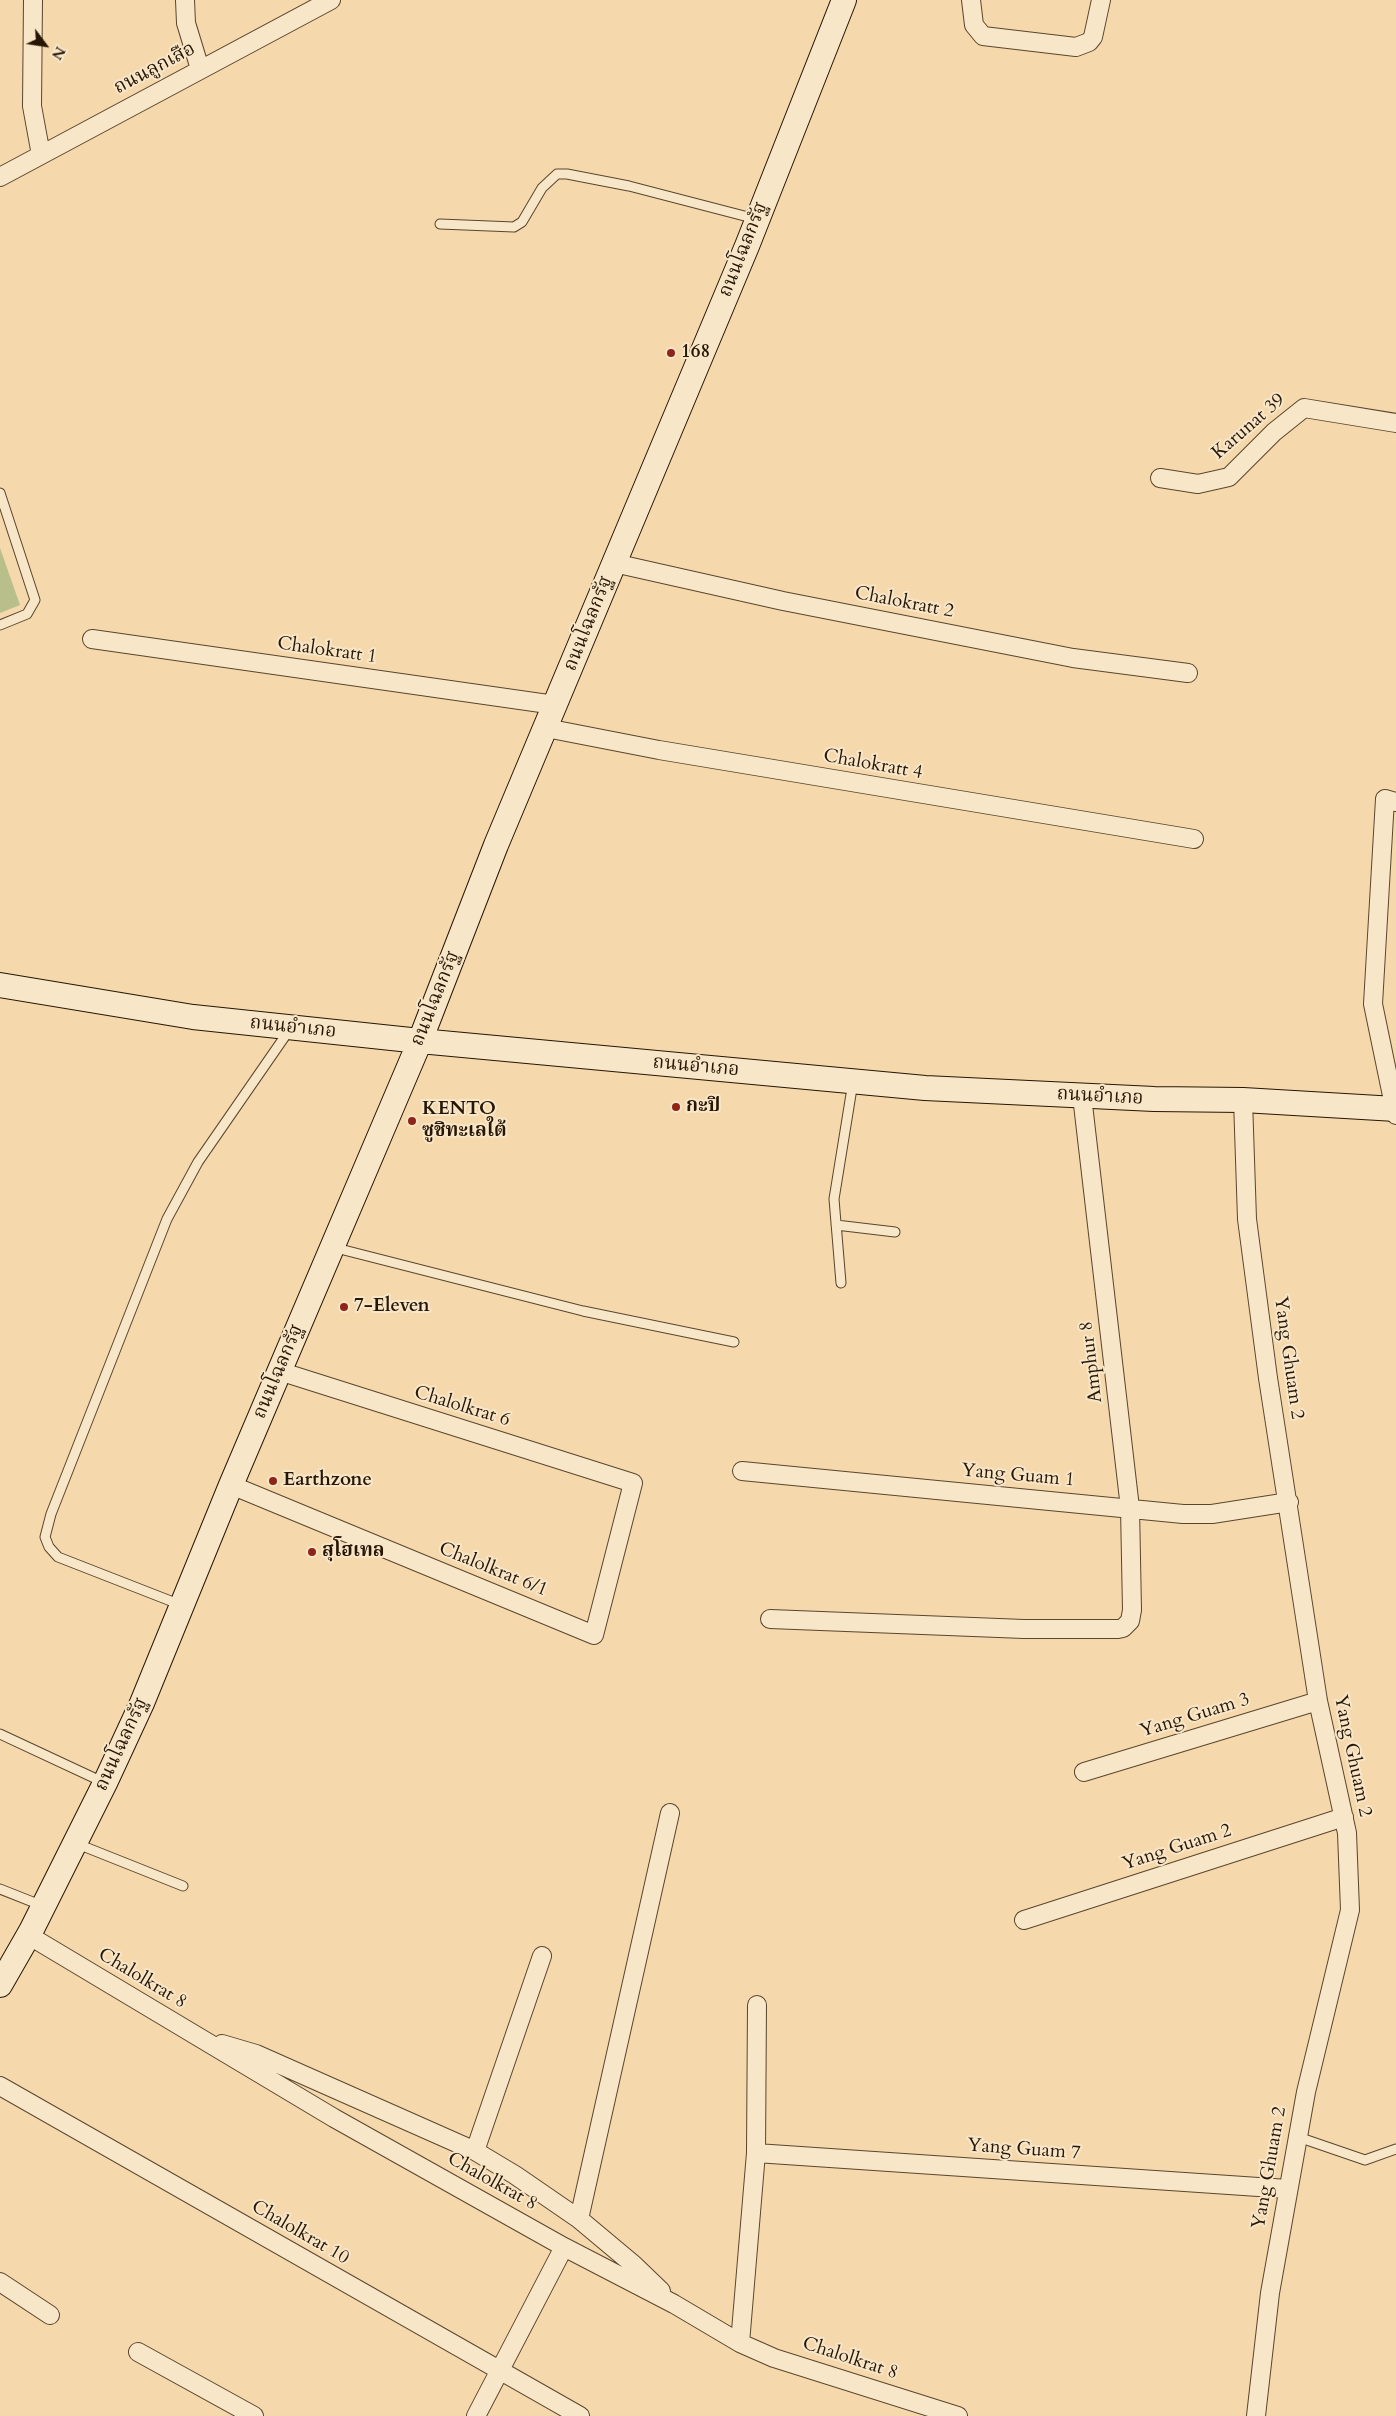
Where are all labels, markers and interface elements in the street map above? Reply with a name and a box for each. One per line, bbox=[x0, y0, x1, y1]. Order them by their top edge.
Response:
north arrow bbox=[20, 20, 70, 70]
street label: ถนนลูกเสือ bbox=[110, 38, 200, 100]
text: N bbox=[47, 43, 70, 63]
street label: ถนนโฉลกรัฐ bbox=[715, 199, 773, 301]
place label: 168 bbox=[681, 342, 710, 364]
marker: 168 bbox=[665, 347, 677, 359]
street label: Karunat 39 bbox=[1208, 389, 1290, 465]
street label: ถนนโฉลกรัฐ bbox=[560, 573, 618, 675]
street label: Chalokratt 2 bbox=[853, 582, 955, 624]
street label: Chalokratt 1 bbox=[276, 633, 378, 669]
street label: Chalokratt 4 bbox=[822, 745, 924, 785]
street label: ถนนโฉลกรัฐ bbox=[407, 948, 465, 1050]
street label: ถนนอำเภอ bbox=[249, 1012, 337, 1044]
street label: ถนนอำเภอ bbox=[652, 1052, 740, 1082]
street label: ถนนอำเภอ bbox=[1056, 1083, 1144, 1111]
place label: กะปิ bbox=[686, 1096, 720, 1118]
place label: KENTO ซูชิทะเลใต้ bbox=[422, 1099, 507, 1143]
marker: กะปิ bbox=[670, 1101, 682, 1113]
marker: KENTO ซูชิทะเลใต้ bbox=[406, 1115, 418, 1127]
street label: Yang Ghuam 2 bbox=[1268, 1295, 1308, 1421]
place label: 7-Eleven bbox=[354, 1296, 430, 1318]
marker: 7-Eleven bbox=[338, 1301, 350, 1313]
street label: Amphur 8 bbox=[1076, 1320, 1108, 1404]
street label: ถนนโฉลกรัฐ bbox=[249, 1322, 309, 1422]
street label: Chalolkrat 6 bbox=[411, 1382, 513, 1432]
street label: Yang Guam 1 bbox=[960, 1460, 1076, 1492]
place label: Earthzone bbox=[283, 1470, 372, 1492]
marker: Earthzone bbox=[267, 1475, 279, 1487]
street label: Chalolkrat 6/1 bbox=[435, 1538, 551, 1602]
place label: สุโฮเทล bbox=[322, 1541, 384, 1563]
marker: สุโฮเทล bbox=[306, 1546, 318, 1558]
street label: Yang Guam 3 bbox=[1137, 1689, 1253, 1743]
street label: Yang Ghuam 2 bbox=[1328, 1693, 1376, 1819]
street label: ถนนโฉลกรัฐ bbox=[91, 1695, 153, 1795]
street label: Yang Guam 2 bbox=[1120, 1820, 1234, 1876]
street label: Chalolkrat 8 bbox=[94, 1944, 190, 2014]
street label: Yang Ghuam 2 bbox=[1248, 2105, 1292, 2231]
street label: Yang Guam 7 bbox=[967, 2135, 1081, 2165]
street label: Chalolkrat 8 bbox=[443, 2148, 541, 2216]
street label: Chalolkrat 10 bbox=[247, 2196, 353, 2270]
street label: Chalolkrat 8 bbox=[799, 2333, 901, 2385]

